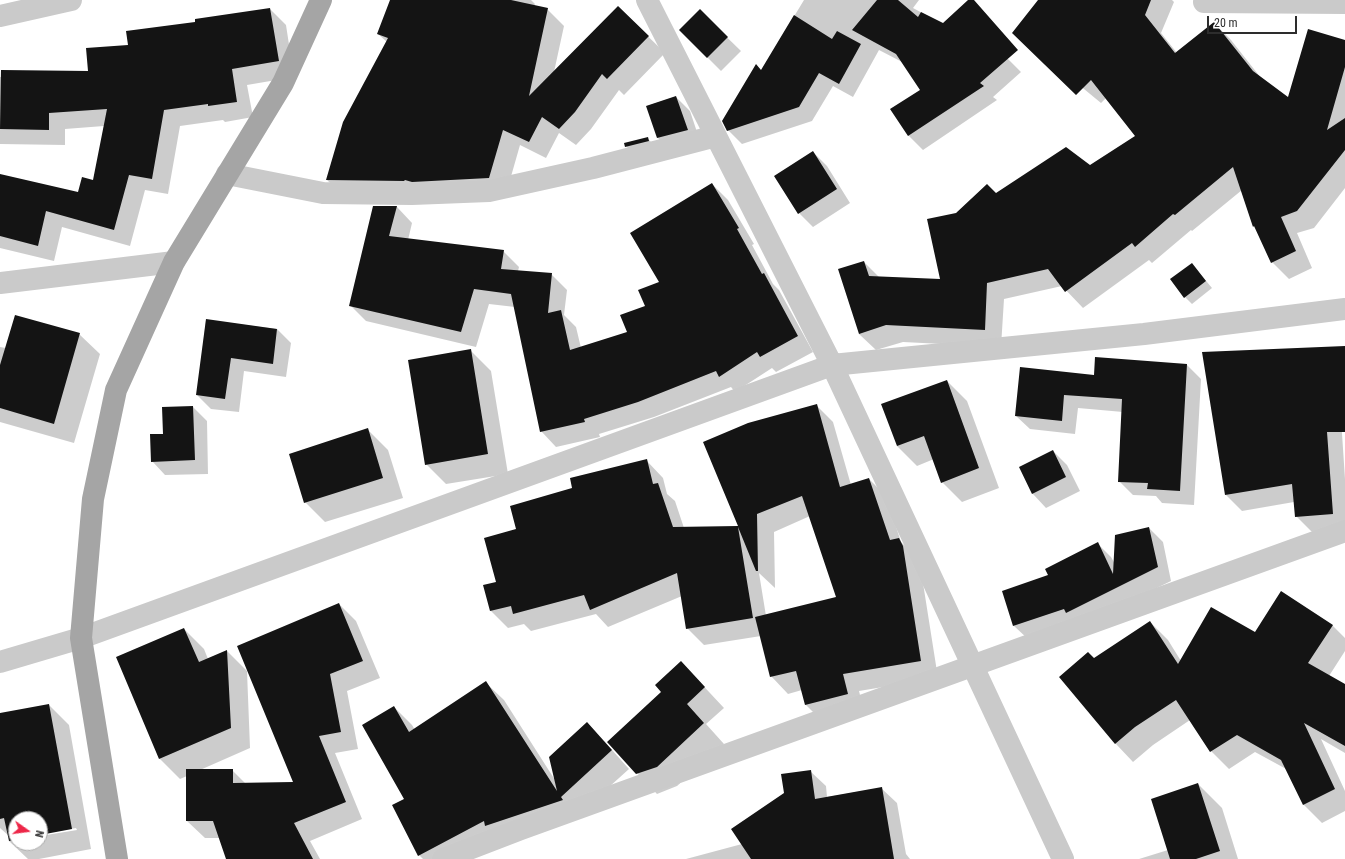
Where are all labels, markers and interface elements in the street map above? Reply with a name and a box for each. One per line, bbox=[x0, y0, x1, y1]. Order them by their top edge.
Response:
scale bar bbox=[1209, 8, 1299, 34]
text: 20 m bbox=[1214, 16, 1238, 30]
north arrow bbox=[8, 811, 48, 851]
text: N bbox=[32, 829, 46, 839]

